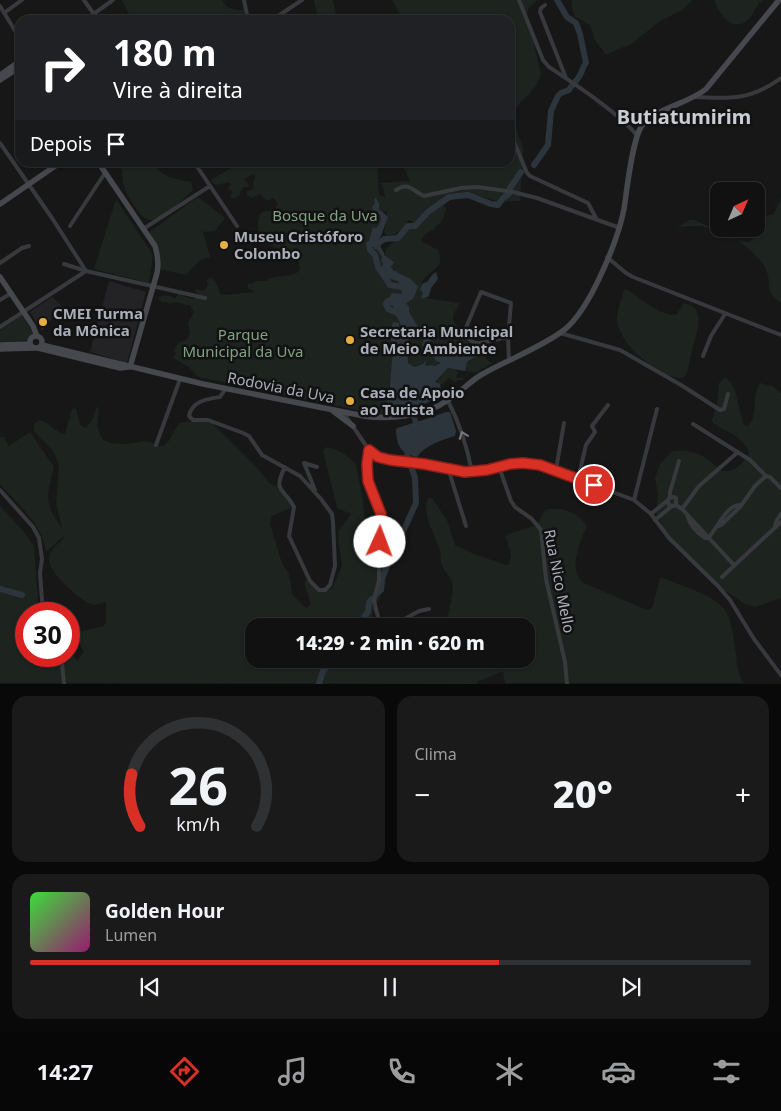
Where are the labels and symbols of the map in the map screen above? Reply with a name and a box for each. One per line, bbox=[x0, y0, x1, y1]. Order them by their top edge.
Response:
district label: Butiatumirim bbox=[617, 103, 751, 130]
north arrow bbox=[710, 182, 765, 238]
park label: Bosque da Uva bbox=[272, 205, 378, 225]
place label: Museu Cristóforo Colombo bbox=[234, 226, 363, 263]
marker: Museu Cristóforo Colombo bbox=[218, 239, 230, 251]
place label: CMEI Turma da Mônica bbox=[53, 303, 143, 340]
marker: CMEI Turma da Mônica bbox=[37, 316, 49, 328]
place label: Secretaria Municipal de Meio Ambiente bbox=[360, 321, 513, 358]
park label: Parque Municipal da Uva bbox=[182, 324, 304, 361]
marker: Secretaria Municipal de Meio Ambiente bbox=[344, 334, 356, 346]
street label: Rodovia da Uva bbox=[226, 367, 336, 407]
place label: Casa de Apoio ao Turista bbox=[360, 382, 464, 419]
marker: Casa de Apoio ao Turista bbox=[344, 395, 356, 407]
one-way arrow bbox=[459, 431, 469, 440]
pin bbox=[573, 464, 615, 506]
position arrow bbox=[353, 515, 405, 567]
street label: Rua Nico Mello bbox=[540, 527, 580, 635]
speed limit sign: 30 bbox=[15, 602, 80, 667]

